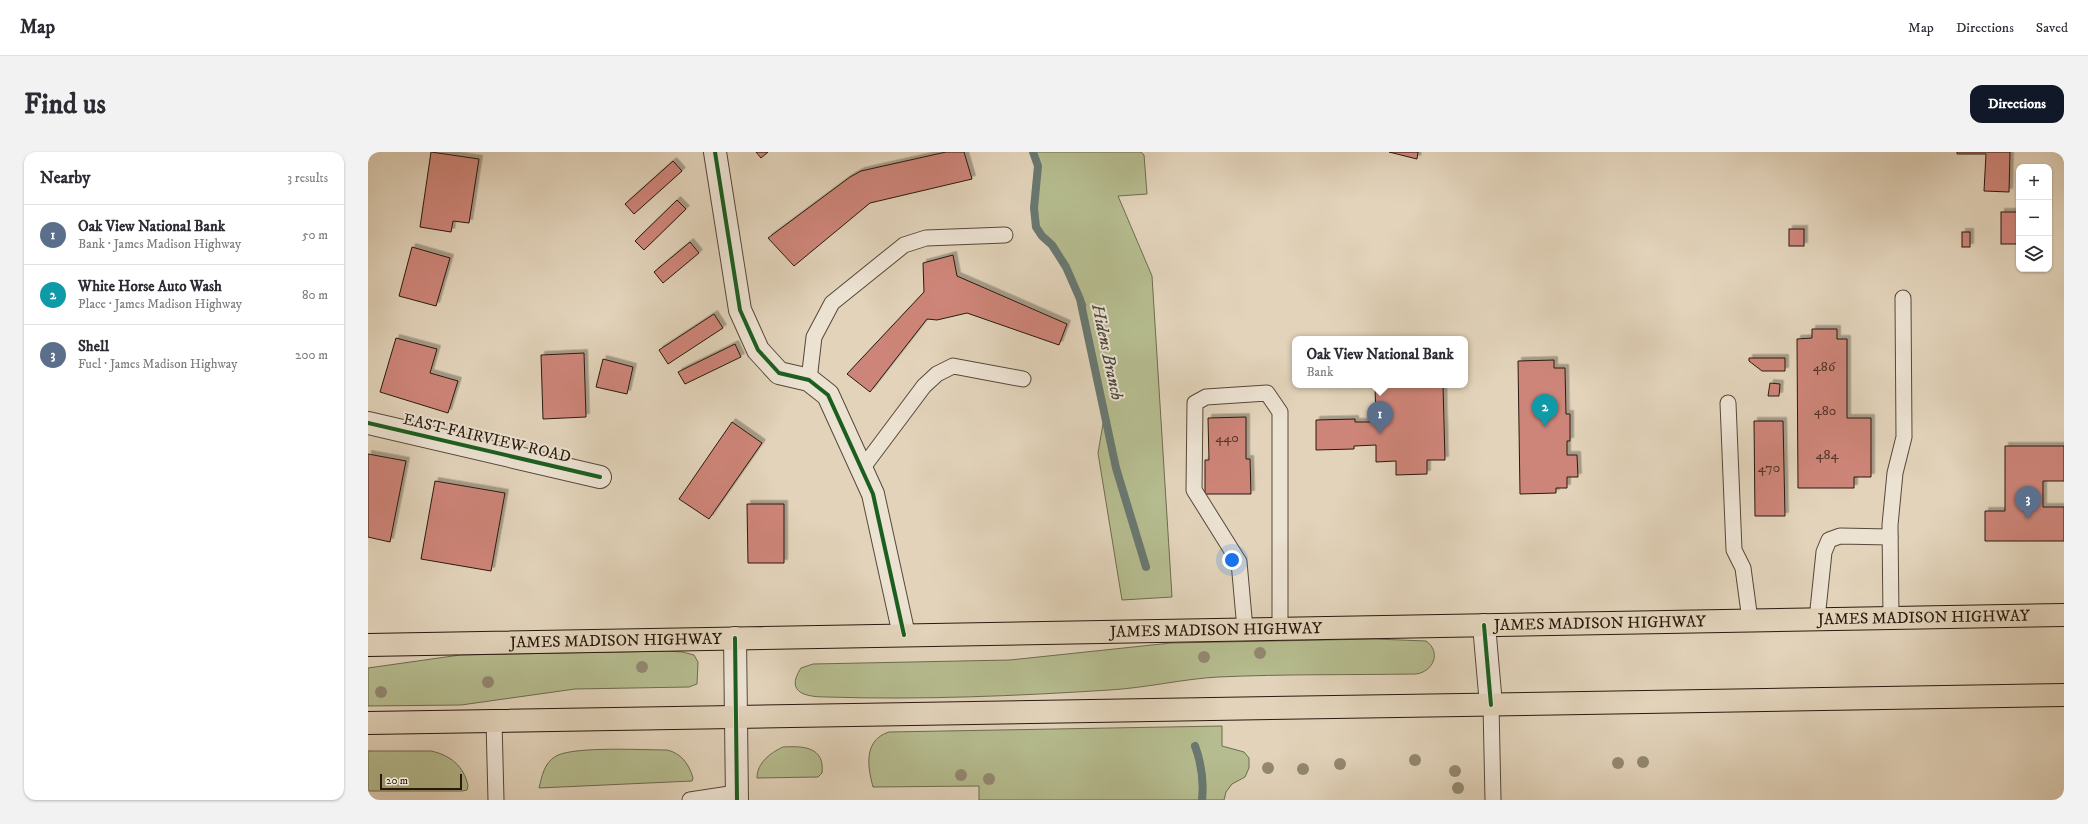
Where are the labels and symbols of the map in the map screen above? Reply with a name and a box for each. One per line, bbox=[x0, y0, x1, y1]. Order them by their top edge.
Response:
water label: Hidens Branch bbox=[1086, 301, 1128, 402]
house number: 486 bbox=[1813, 358, 1836, 376]
pin: 2 bbox=[1532, 394, 1558, 427]
pin: 1 bbox=[1367, 401, 1393, 434]
house number: 480 bbox=[1814, 402, 1836, 420]
street label: EAST FAIRVIEW ROAD bbox=[401, 409, 573, 467]
house number: 440 bbox=[1215, 429, 1239, 447]
house number: 484 bbox=[1815, 446, 1839, 464]
house number: 470 bbox=[1758, 459, 1780, 477]
pin: 3 bbox=[2015, 486, 2041, 519]
your location bbox=[1222, 550, 1242, 570]
street label: JAMES MADISON HIGHWAY bbox=[1816, 606, 2031, 629]
street label: JAMES MADISON HIGHWAY bbox=[1492, 611, 1707, 635]
street label: JAMES MADISON HIGHWAY bbox=[1108, 618, 1323, 642]
street label: JAMES MADISON HIGHWAY bbox=[508, 629, 723, 653]
scale bar bbox=[380, 772, 462, 791]

